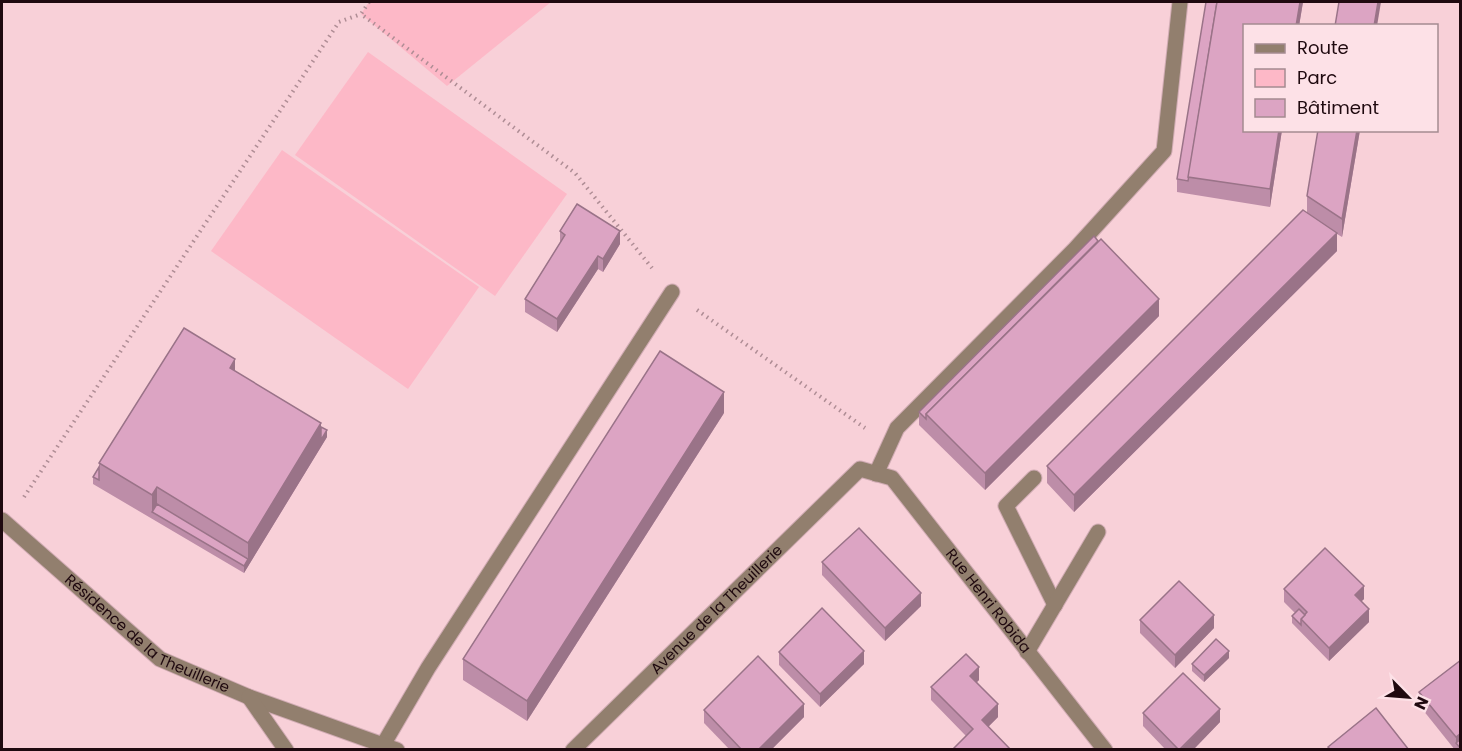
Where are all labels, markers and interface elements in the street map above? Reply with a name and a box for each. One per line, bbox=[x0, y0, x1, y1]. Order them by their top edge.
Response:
legend bbox=[1243, 24, 1438, 132]
text: Route bbox=[1297, 35, 1349, 60]
text: Parc bbox=[1297, 65, 1337, 90]
text: Bâtiment bbox=[1297, 95, 1379, 120]
street label: Avenue de la Theuillerie bbox=[646, 539, 787, 679]
street label: Rue Henri Robida bbox=[941, 544, 1036, 657]
street label: Résidence de la Theuillerie bbox=[61, 569, 233, 698]
north arrow bbox=[1378, 667, 1438, 727]
text: N bbox=[1408, 693, 1434, 713]

